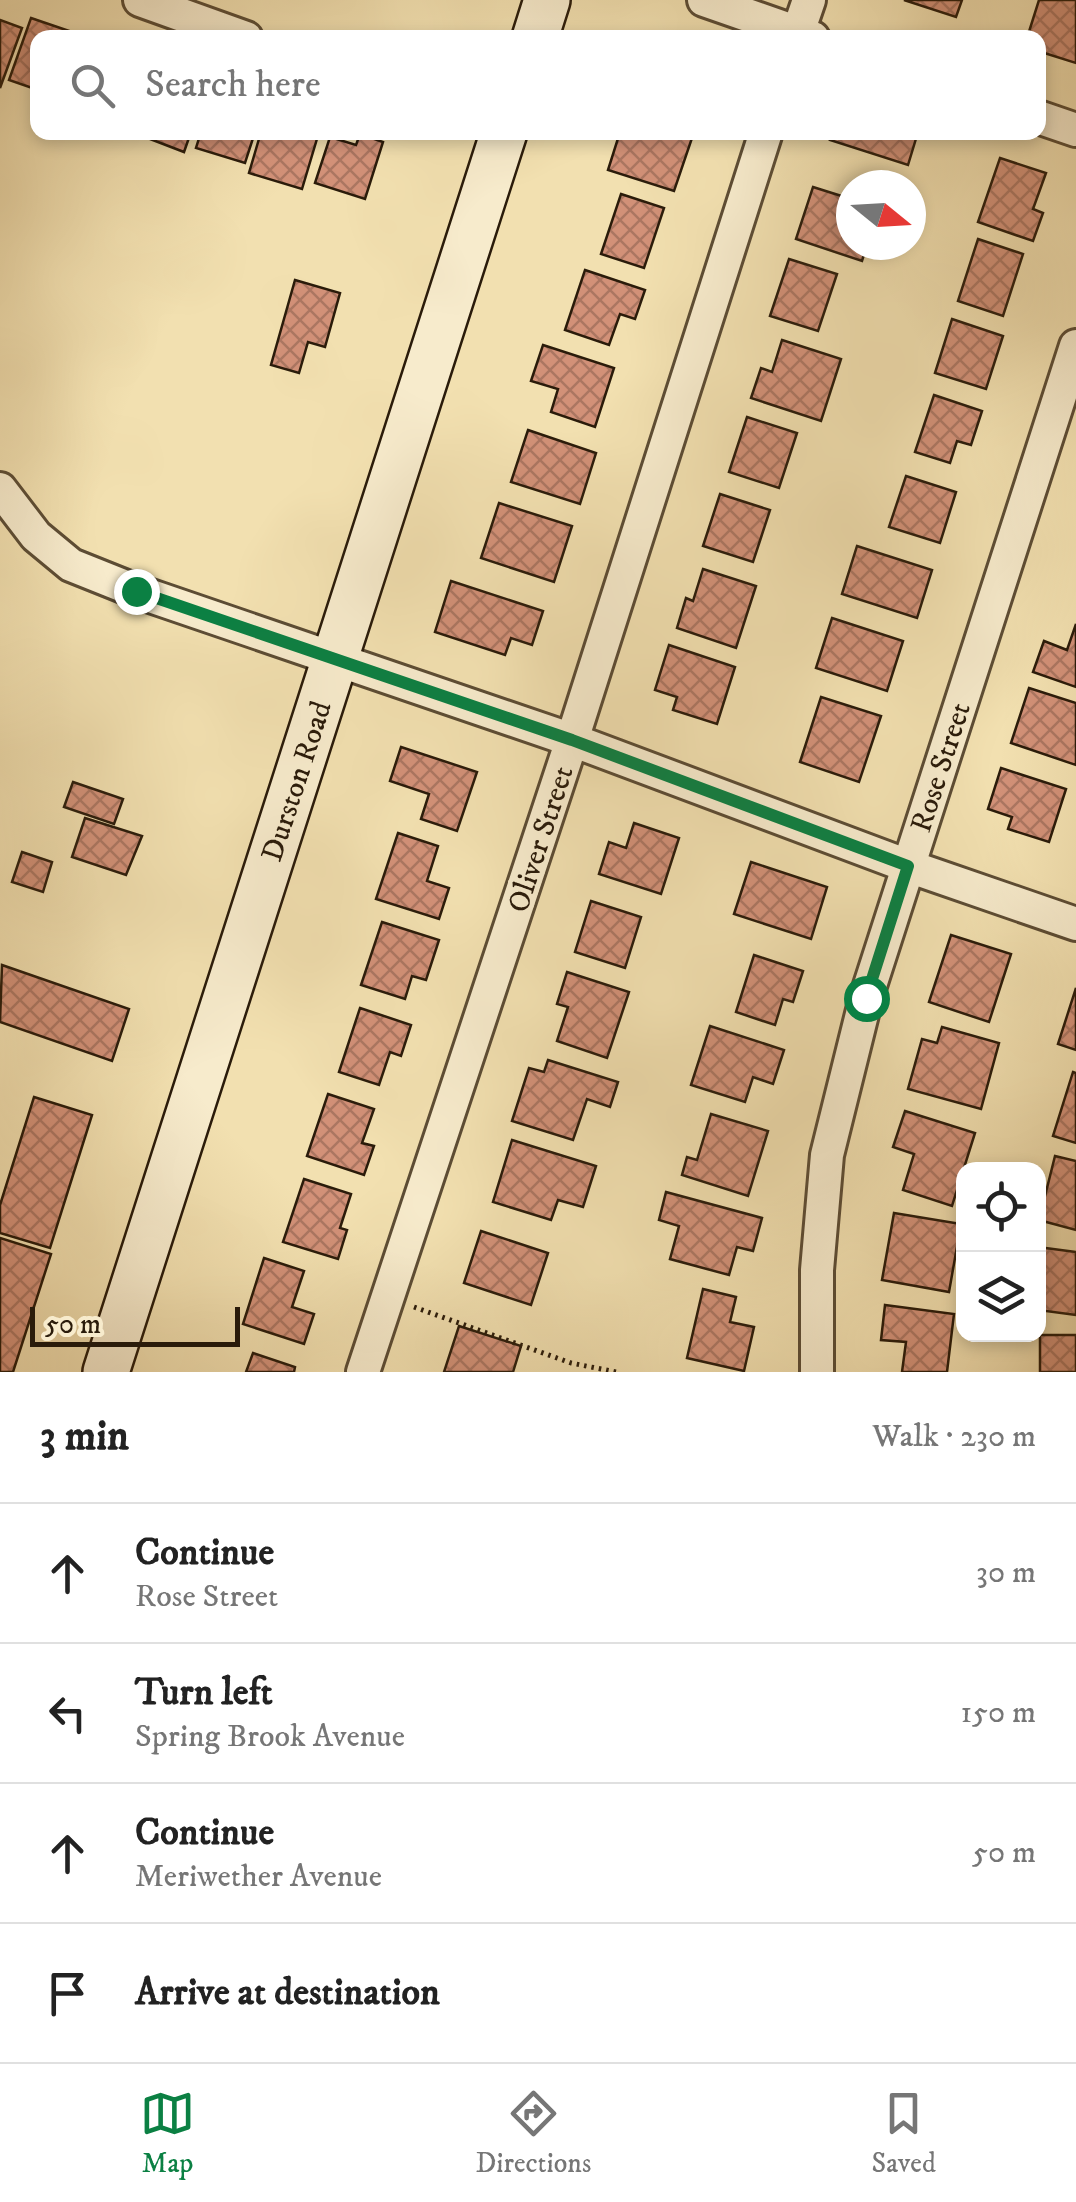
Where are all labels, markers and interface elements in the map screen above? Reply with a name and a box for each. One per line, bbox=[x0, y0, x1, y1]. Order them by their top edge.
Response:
search box bbox=[30, 30, 1046, 140]
icon: search bbox=[65, 58, 120, 113]
text: Search here bbox=[145, 61, 321, 109]
north arrow bbox=[836, 170, 926, 260]
route end bbox=[114, 569, 160, 615]
street label: Durston Road bbox=[254, 697, 341, 866]
street label: Rose Street bbox=[903, 698, 980, 837]
street label: Oliver Street bbox=[500, 762, 582, 917]
route start bbox=[844, 976, 890, 1022]
map controls bbox=[956, 1162, 1046, 1342]
button: locate bbox=[956, 1162, 1046, 1252]
button: layers bbox=[956, 1252, 1046, 1342]
scale bar bbox=[30, 1302, 240, 1346]
text: 50 m bbox=[45, 1307, 101, 1342]
text: 3 min bbox=[40, 1411, 129, 1463]
text: Walk · 230 m bbox=[872, 1417, 1036, 1457]
text: Continue bbox=[135, 1529, 274, 1577]
icon: ahead bbox=[40, 1546, 95, 1601]
text: 30 m bbox=[976, 1553, 1036, 1593]
text: Rose Street bbox=[135, 1577, 278, 1617]
text: Turn left bbox=[135, 1669, 273, 1717]
icon: left bbox=[40, 1686, 95, 1741]
text: 150 m bbox=[960, 1693, 1036, 1733]
text: Spring Brook Avenue bbox=[135, 1717, 405, 1757]
text: Continue bbox=[135, 1809, 274, 1857]
icon: ahead bbox=[40, 1826, 95, 1881]
text: 50 m bbox=[972, 1833, 1036, 1873]
text: Meriwether Avenue bbox=[135, 1857, 382, 1897]
icon: arrive bbox=[40, 1966, 95, 2021]
text: Arrive at destination bbox=[135, 1969, 440, 2017]
tab: Map bbox=[140, 2086, 195, 2181]
tab: Directions bbox=[475, 2086, 591, 2181]
tab: Saved bbox=[872, 2086, 936, 2181]

